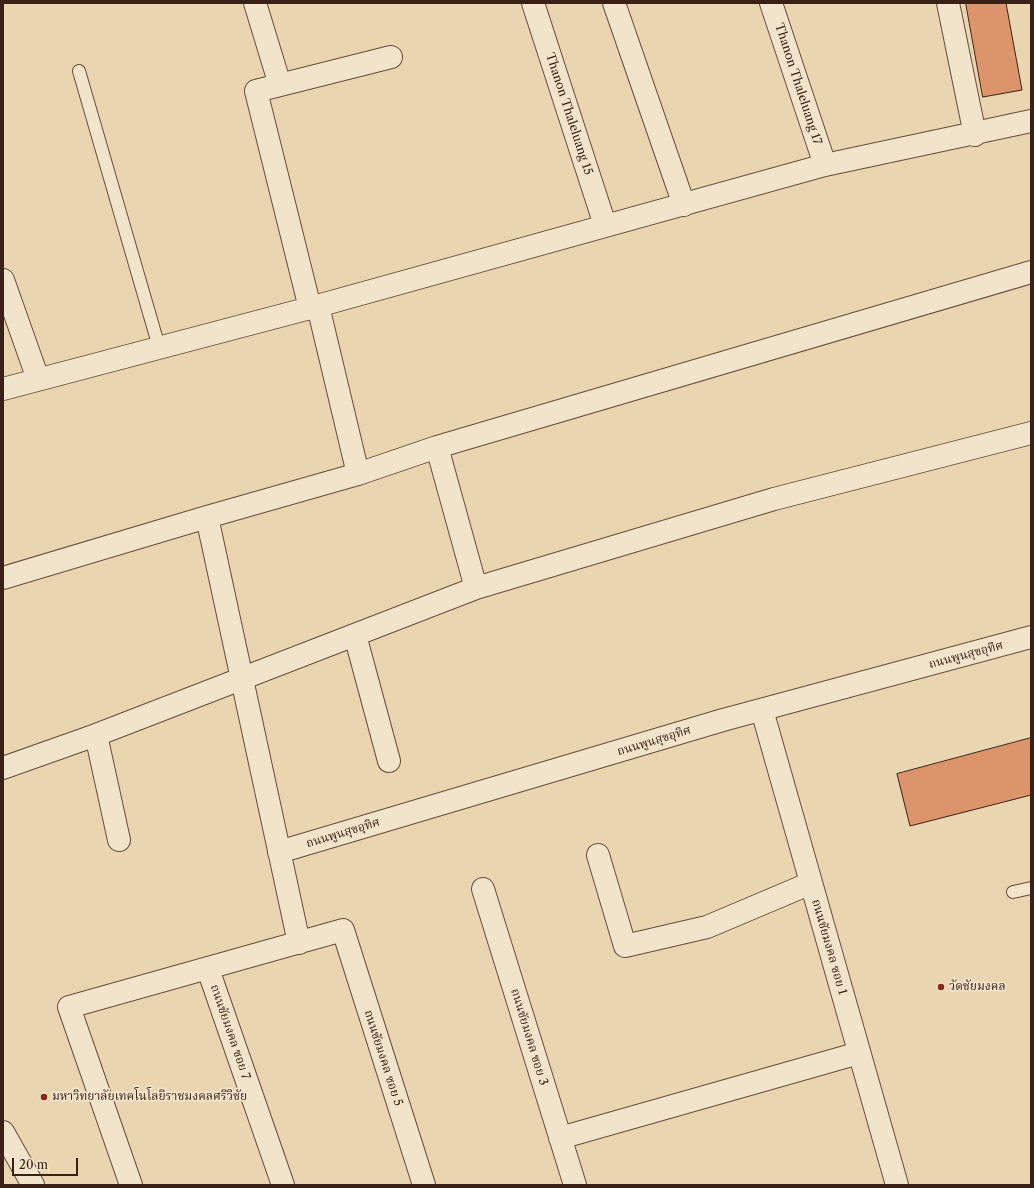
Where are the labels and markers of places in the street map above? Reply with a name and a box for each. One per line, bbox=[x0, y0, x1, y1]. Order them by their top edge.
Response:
place label: วัดชัยมงคล bbox=[949, 980, 1006, 994]
marker: วัดชัยมงคล bbox=[936, 982, 946, 992]
place label: มหาวิทยาลัยเทคโนโลยีราชมงคลศรีวิชัย bbox=[52, 1090, 247, 1104]
marker: มหาวิทยาลัยเทคโนโลยีราชมงคลศรีวิชัย bbox=[39, 1092, 49, 1102]

